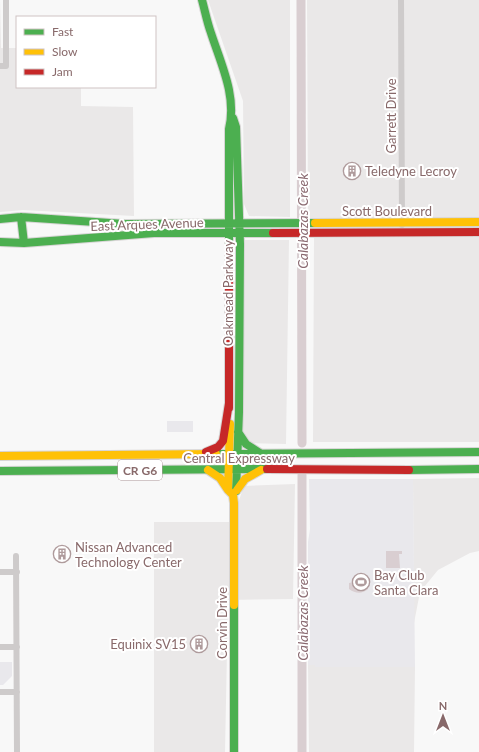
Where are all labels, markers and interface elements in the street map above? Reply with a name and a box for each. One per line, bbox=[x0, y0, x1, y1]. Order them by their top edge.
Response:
legend bbox=[16, 16, 156, 88]
text: Fast bbox=[52, 24, 74, 39]
text: Slow bbox=[52, 44, 78, 59]
text: Jam bbox=[52, 64, 73, 79]
street label: Garrett Drive bbox=[383, 78, 399, 154]
building icon: Teledyne Lecroy bbox=[342, 161, 362, 181]
place label: Teledyne Lecroy bbox=[365, 163, 457, 179]
water label: Calabazas Creek bbox=[294, 173, 311, 269]
street label: Scott Boulevard bbox=[342, 203, 432, 219]
street label: East Arques Avenue bbox=[90, 214, 204, 234]
street label: Oakmead Parkway bbox=[220, 239, 236, 346]
street label: Central Expressway bbox=[183, 450, 295, 466]
road number: CR G6 bbox=[118, 460, 162, 480]
place label: Nissan Advanced Technology Center bbox=[75, 539, 182, 570]
building icon: Nissan Advanced Technology Center bbox=[52, 544, 72, 564]
water label: Calabazas Creek bbox=[294, 565, 311, 661]
place label: Bay Club Santa Clara bbox=[374, 567, 438, 598]
sports icon: Bay Club Santa Clara bbox=[351, 572, 371, 592]
street label: Corvin Drive bbox=[214, 587, 230, 659]
building icon: Equinix SV15 bbox=[189, 634, 209, 654]
place label: Equinix SV15 bbox=[110, 636, 186, 652]
north arrow bbox=[423, 696, 463, 736]
text: N bbox=[439, 699, 447, 712]

